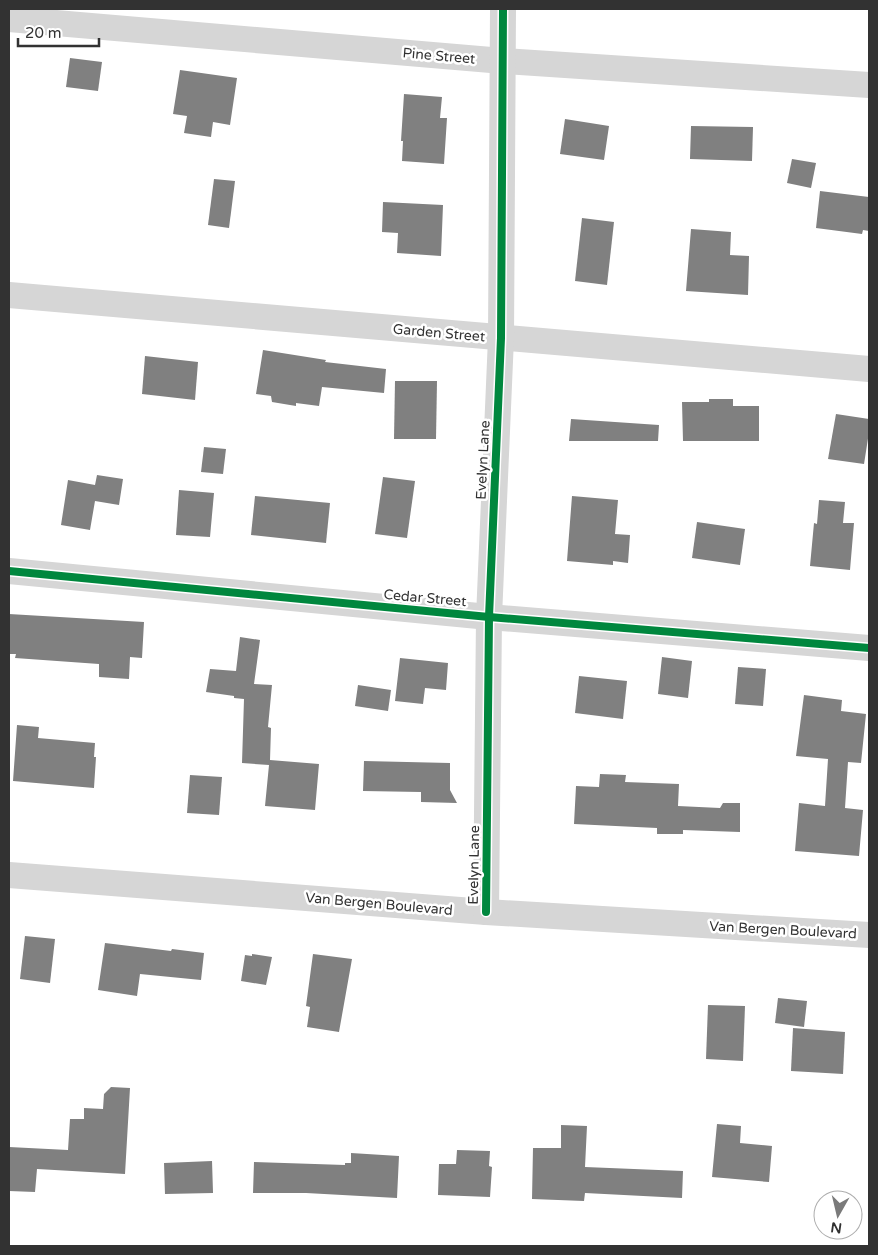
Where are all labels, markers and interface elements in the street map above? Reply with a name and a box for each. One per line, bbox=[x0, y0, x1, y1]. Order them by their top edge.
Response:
scale bar bbox=[18, 15, 99, 47]
text: 20 m bbox=[25, 24, 62, 42]
street label: Pine Street bbox=[402, 44, 477, 68]
street label: Garden Street bbox=[392, 320, 486, 346]
street label: Evelyn Lane bbox=[472, 420, 494, 500]
street label: Cedar Street bbox=[383, 586, 468, 610]
street label: Evelyn Lane bbox=[465, 825, 483, 905]
street label: Van Bergen Boulevard bbox=[305, 889, 453, 919]
street label: Van Bergen Boulevard bbox=[709, 918, 857, 942]
north arrow bbox=[813, 1190, 863, 1240]
text: N bbox=[830, 1218, 843, 1237]

